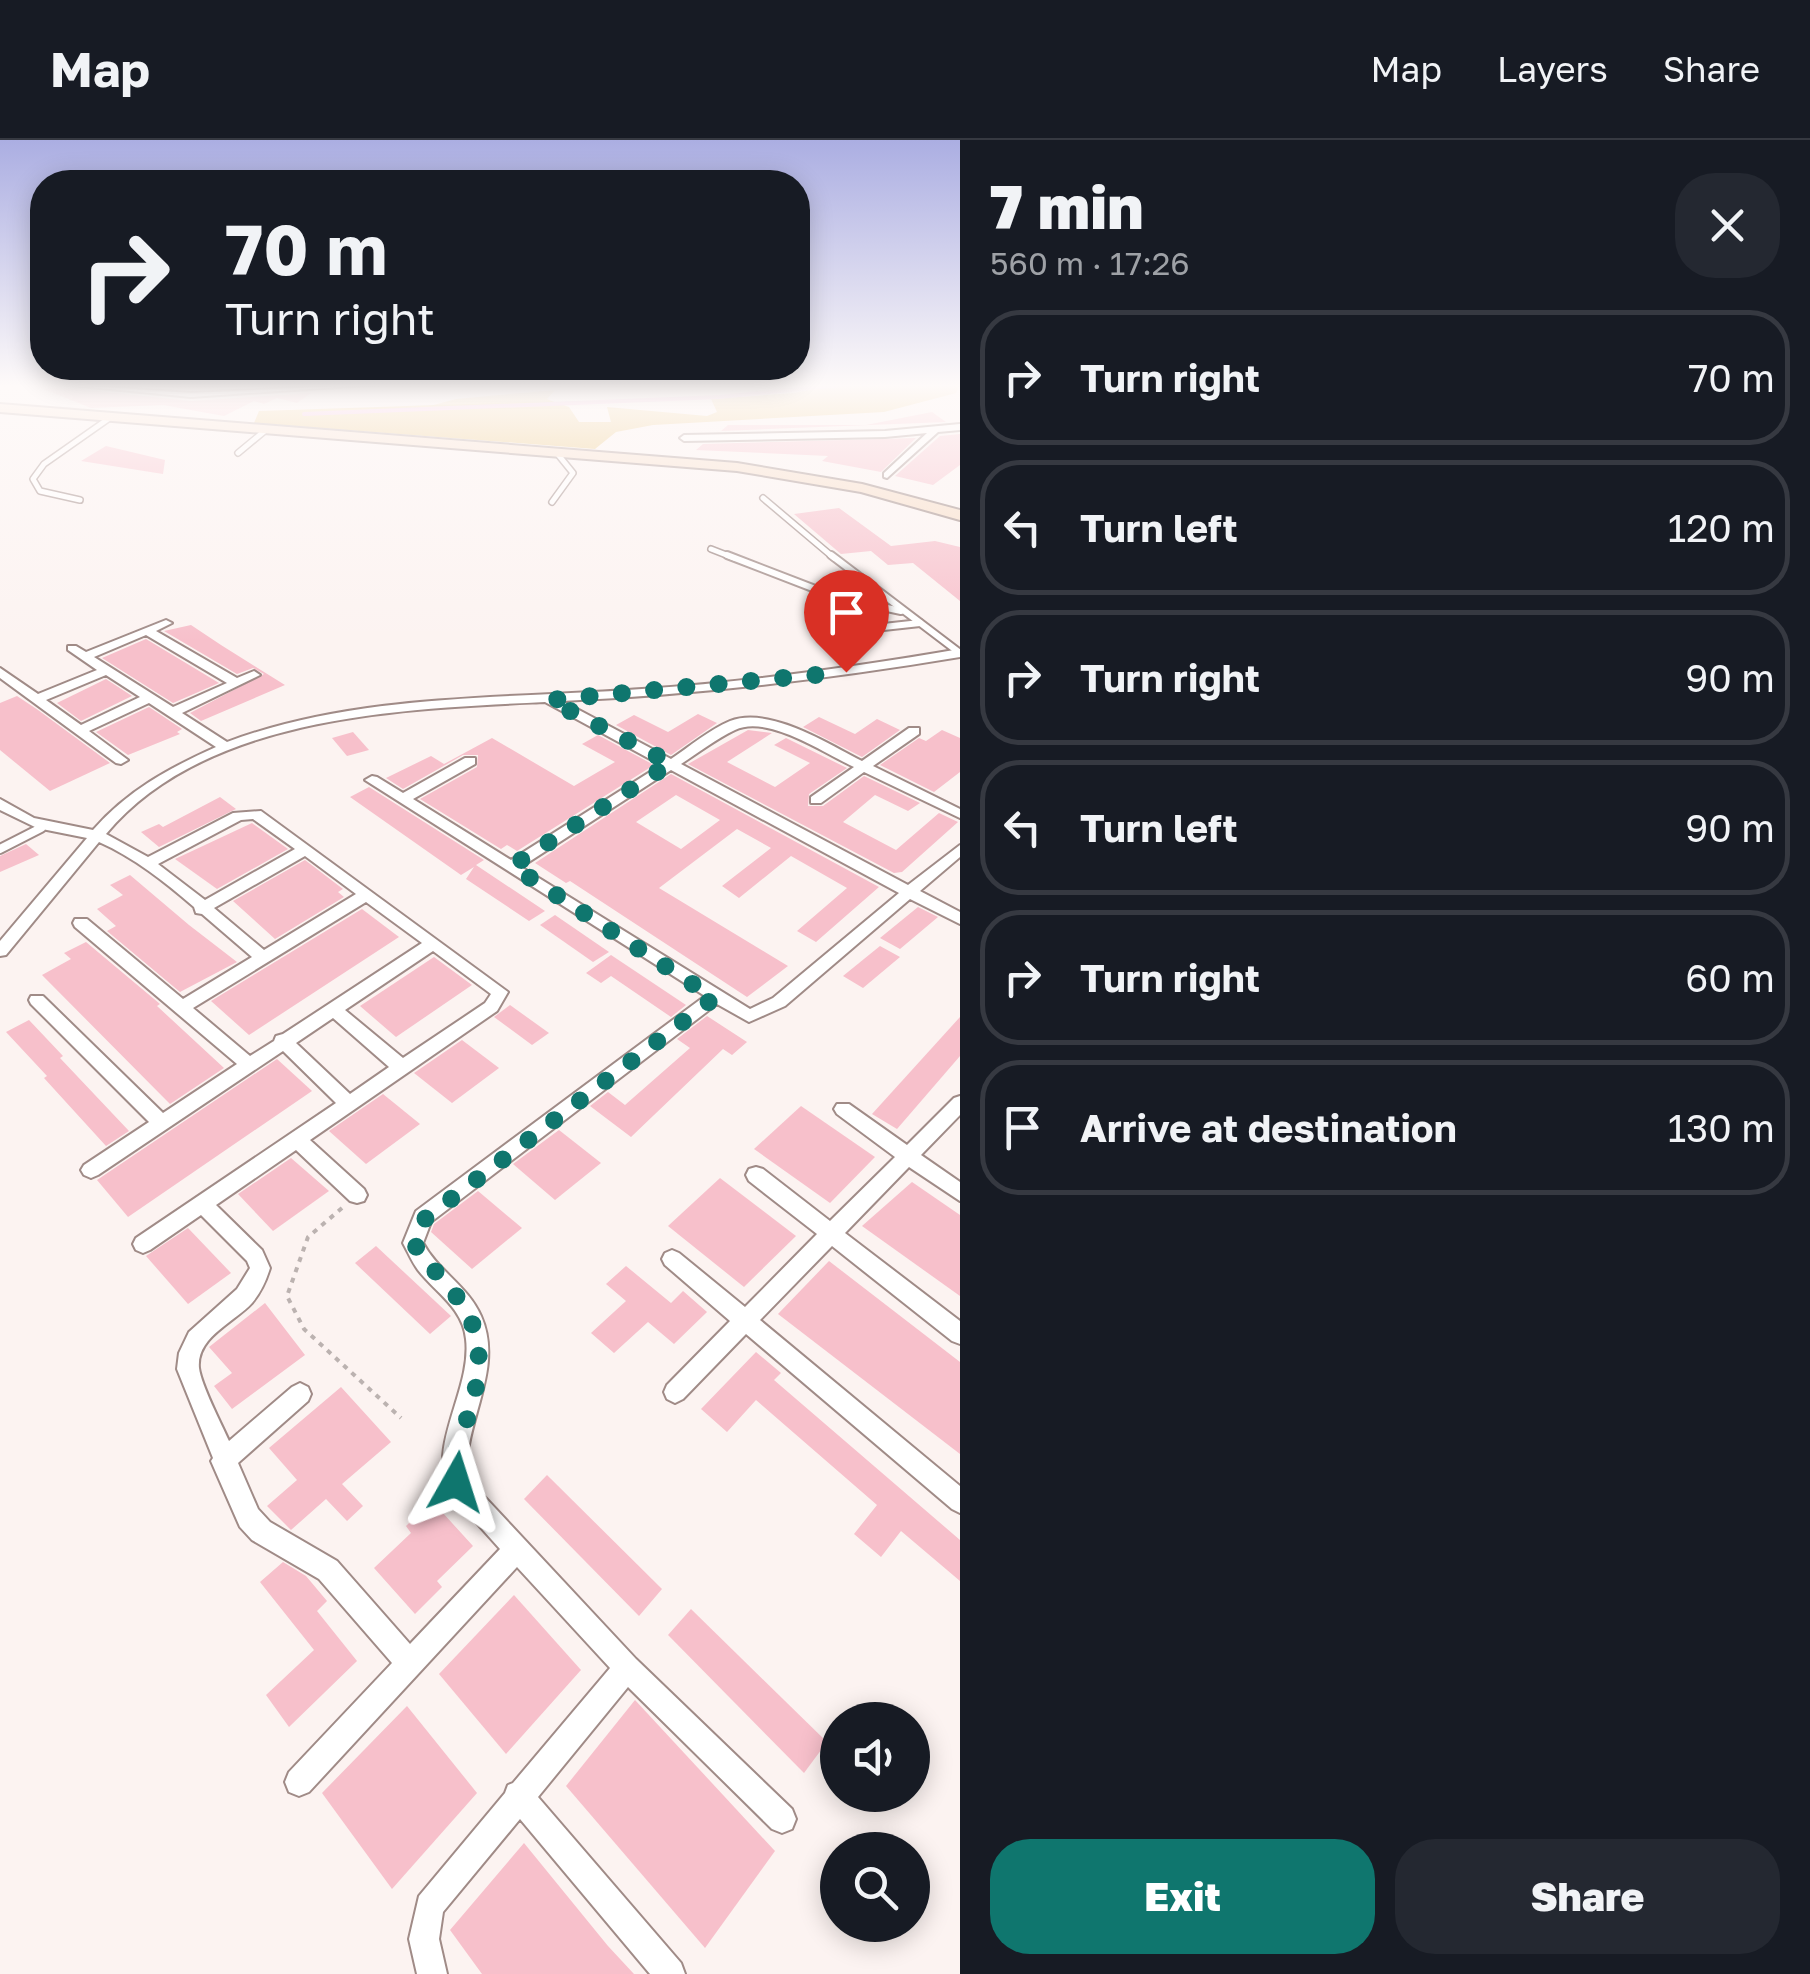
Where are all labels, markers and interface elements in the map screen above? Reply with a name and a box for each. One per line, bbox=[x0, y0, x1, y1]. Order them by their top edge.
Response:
text: Map bbox=[50, 40, 150, 98]
text: Map bbox=[1371, 48, 1442, 90]
text: Layers bbox=[1497, 48, 1608, 90]
text: Share bbox=[1663, 48, 1760, 90]
text: 7 min bbox=[990, 170, 1144, 242]
button: close bbox=[1675, 173, 1780, 278]
text: 70 m bbox=[225, 206, 387, 290]
icon: right bbox=[60, 210, 190, 340]
text: 560 m · 17:26 bbox=[990, 244, 1190, 282]
text: Turn right bbox=[225, 291, 435, 345]
icon: right bbox=[995, 350, 1050, 405]
text: Turn right bbox=[1080, 355, 1260, 400]
text: 70 m bbox=[1688, 355, 1775, 400]
icon: left bbox=[995, 500, 1050, 555]
text: Turn left bbox=[1080, 505, 1238, 550]
text: 120 m bbox=[1668, 505, 1775, 550]
pin bbox=[804, 570, 889, 673]
icon: arrive bbox=[819, 585, 874, 640]
icon: right bbox=[995, 650, 1050, 705]
text: Turn right bbox=[1080, 655, 1260, 700]
text: 90 m bbox=[1685, 655, 1775, 700]
icon: left bbox=[995, 800, 1050, 855]
text: Turn left bbox=[1080, 805, 1238, 850]
text: 90 m bbox=[1685, 805, 1775, 850]
icon: right bbox=[995, 950, 1050, 1005]
text: Turn right bbox=[1080, 955, 1260, 1000]
text: 60 m bbox=[1685, 955, 1775, 1000]
icon: arrive bbox=[995, 1100, 1050, 1155]
text: Arrive at destination bbox=[1080, 1105, 1457, 1150]
text: 130 m bbox=[1668, 1105, 1775, 1150]
position arrow bbox=[404, 1430, 508, 1534]
map controls bbox=[820, 1702, 930, 1942]
button: sound bbox=[820, 1702, 930, 1812]
button: search bbox=[820, 1832, 930, 1942]
button: Exit bbox=[990, 1839, 1375, 1954]
button: Share bbox=[1395, 1839, 1780, 1954]

